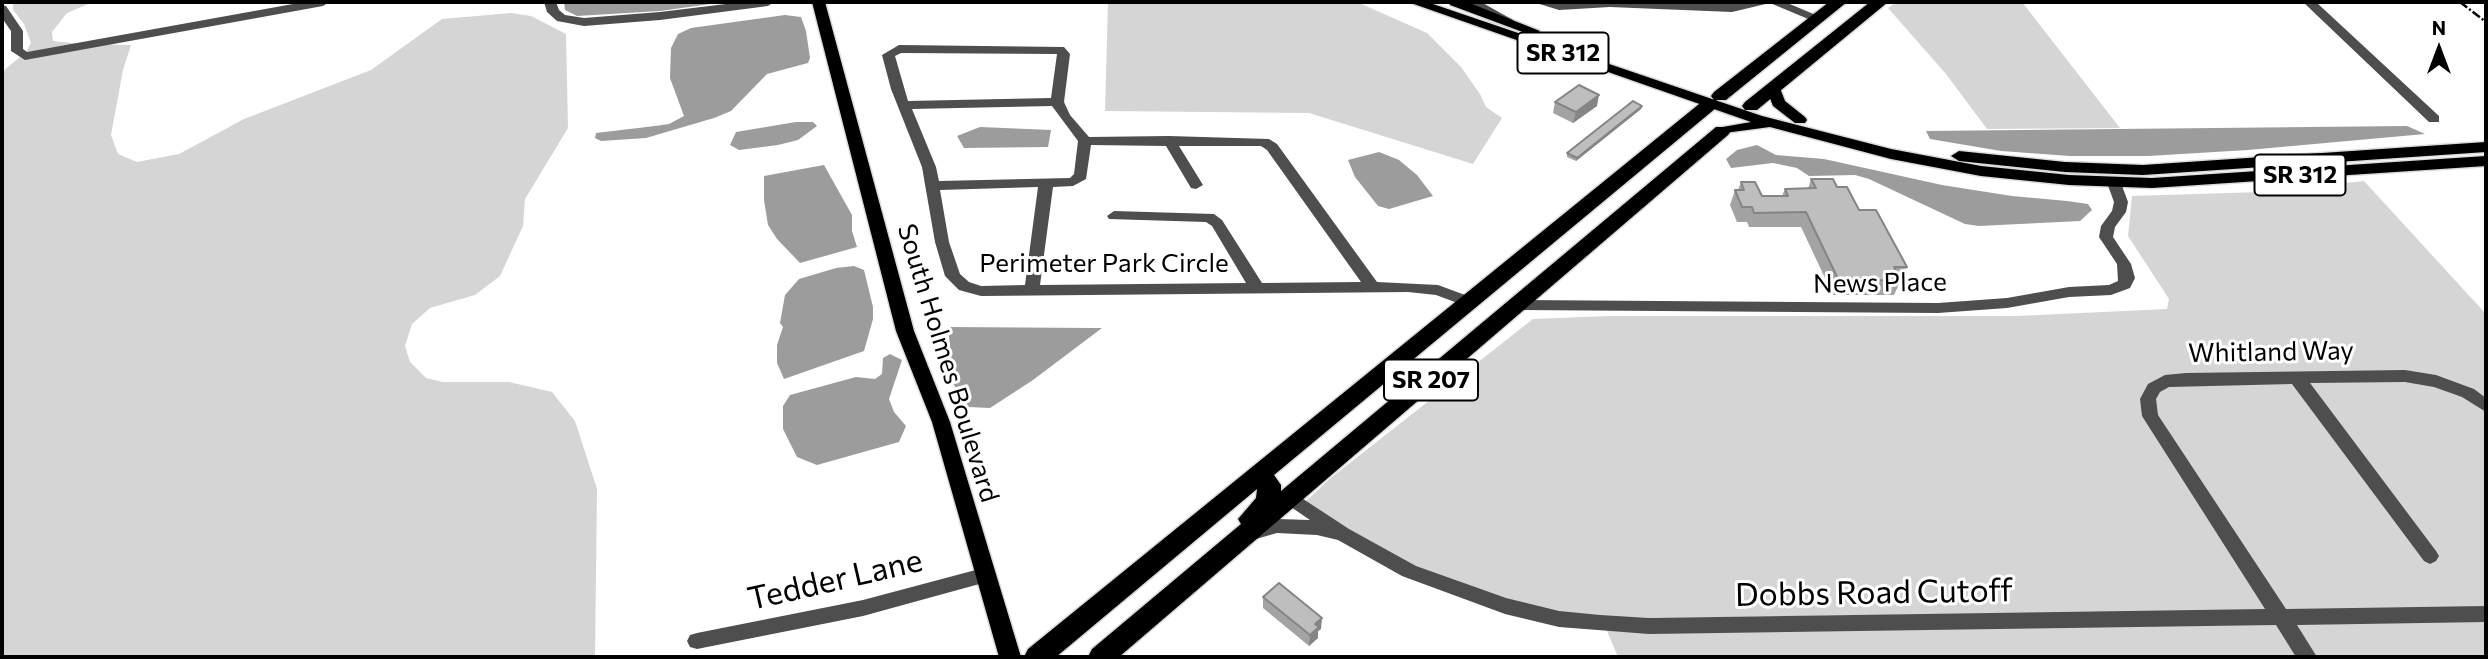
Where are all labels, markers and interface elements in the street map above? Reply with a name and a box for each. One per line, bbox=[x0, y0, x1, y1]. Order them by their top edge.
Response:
north arrow bbox=[2404, 14, 2474, 84]
text: N bbox=[2432, 16, 2446, 39]
road number: SR 312 bbox=[1518, 32, 1608, 74]
road number: SR 312 bbox=[2254, 154, 2346, 196]
street label: South Holmes Boulevard bbox=[891, 220, 1005, 506]
street label: Perimeter Park Circle bbox=[979, 247, 1229, 279]
street label: News Place bbox=[1813, 266, 1947, 300]
street label: Whitland Way bbox=[2188, 335, 2354, 369]
road number: SR 207 bbox=[1384, 360, 1478, 400]
street label: Tedder Lane bbox=[744, 541, 926, 619]
street label: Dobbs Road Cutoff bbox=[1735, 571, 2013, 615]

